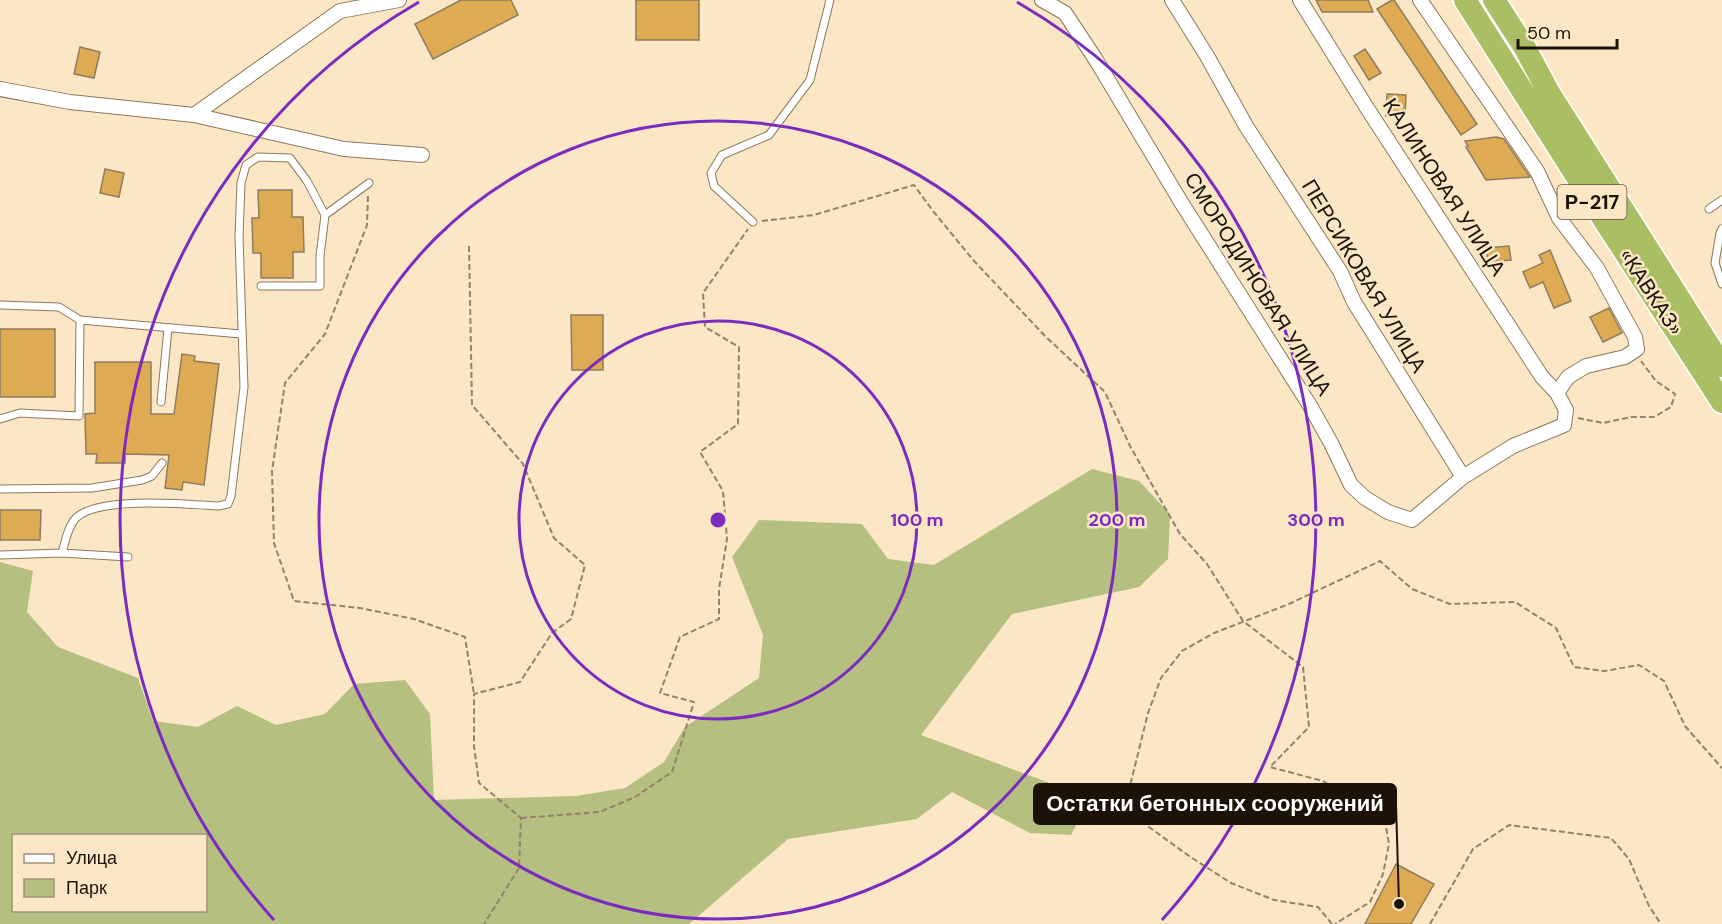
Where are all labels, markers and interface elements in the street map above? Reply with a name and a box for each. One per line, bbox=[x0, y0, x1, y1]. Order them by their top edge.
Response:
scale bar bbox=[1518, 12, 1617, 50]
text: 50 m bbox=[1527, 21, 1571, 45]
street label: КАЛИНОВАЯ УЛИЦА bbox=[1376, 93, 1512, 281]
street label: СМОРОДИНОВАЯ УЛИЦА bbox=[1178, 167, 1338, 401]
street label: ПЕРСИКОВАЯ УЛИЦА bbox=[1295, 174, 1433, 378]
road number: Р-217 bbox=[1558, 185, 1626, 219]
street label: «КАВКАЗ» bbox=[1613, 243, 1689, 341]
text: 100 m bbox=[890, 508, 944, 532]
text: 200 m bbox=[1089, 508, 1145, 532]
text: 300 m bbox=[1287, 508, 1345, 532]
centre of rings bbox=[708, 510, 728, 530]
callout: Остатки бетонных сооружений bbox=[1034, 784, 1396, 824]
text: Остатки бетонных сооружений bbox=[1046, 789, 1384, 818]
legend bbox=[12, 834, 207, 912]
text: Улица bbox=[66, 846, 118, 870]
text: Парк bbox=[66, 876, 107, 900]

